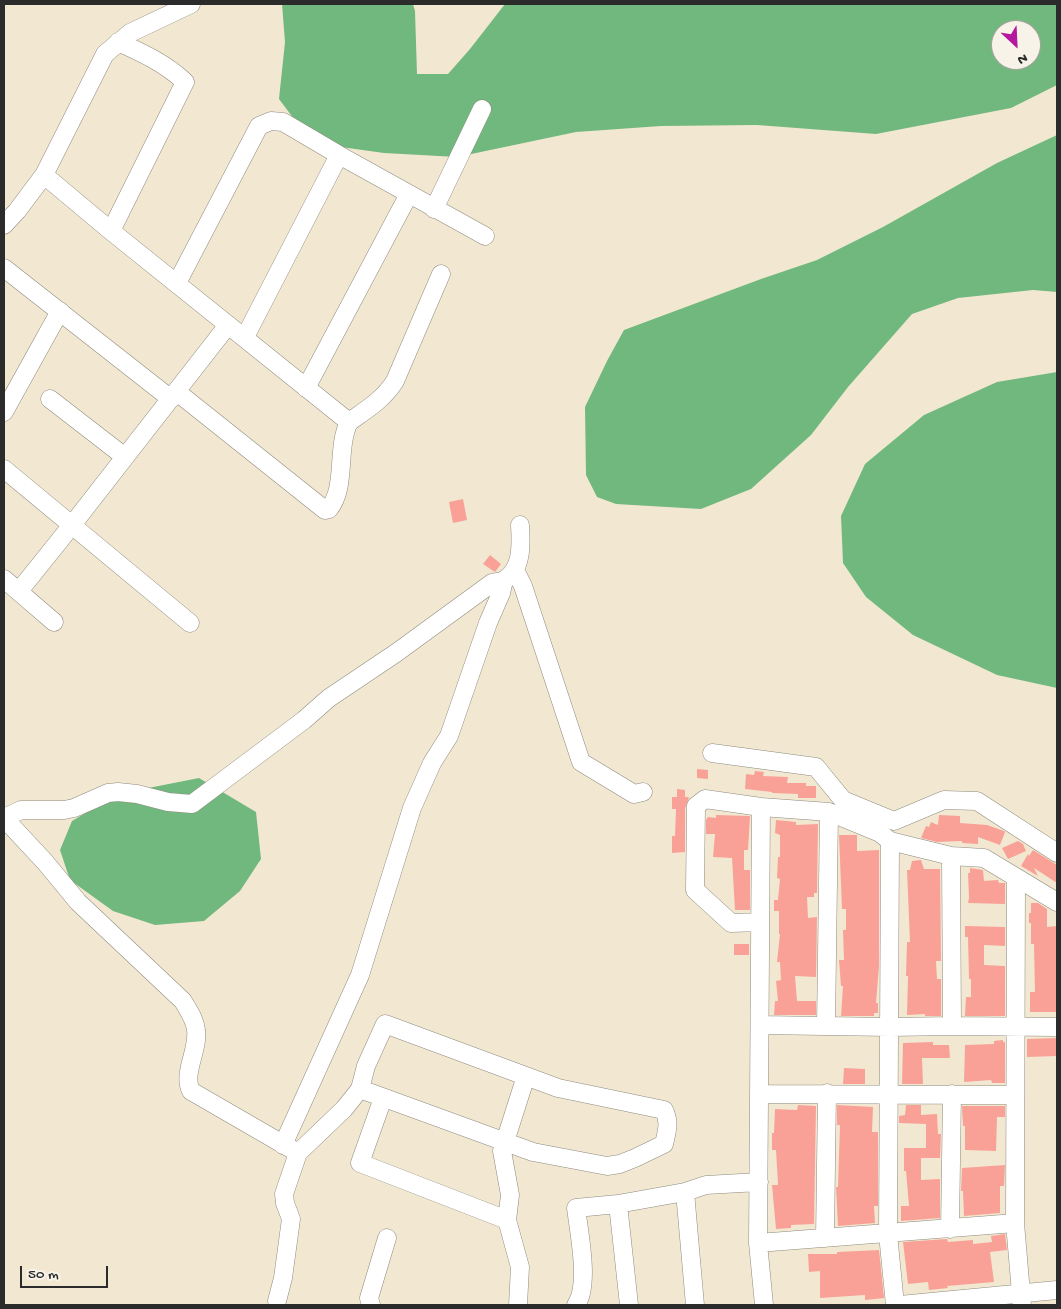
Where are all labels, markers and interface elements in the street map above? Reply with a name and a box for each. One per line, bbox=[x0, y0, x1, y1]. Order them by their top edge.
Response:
north arrow bbox=[991, 20, 1041, 70]
text: N bbox=[1014, 49, 1030, 68]
scale bar bbox=[22, 1256, 110, 1288]
text: 50 m bbox=[28, 1266, 59, 1284]

